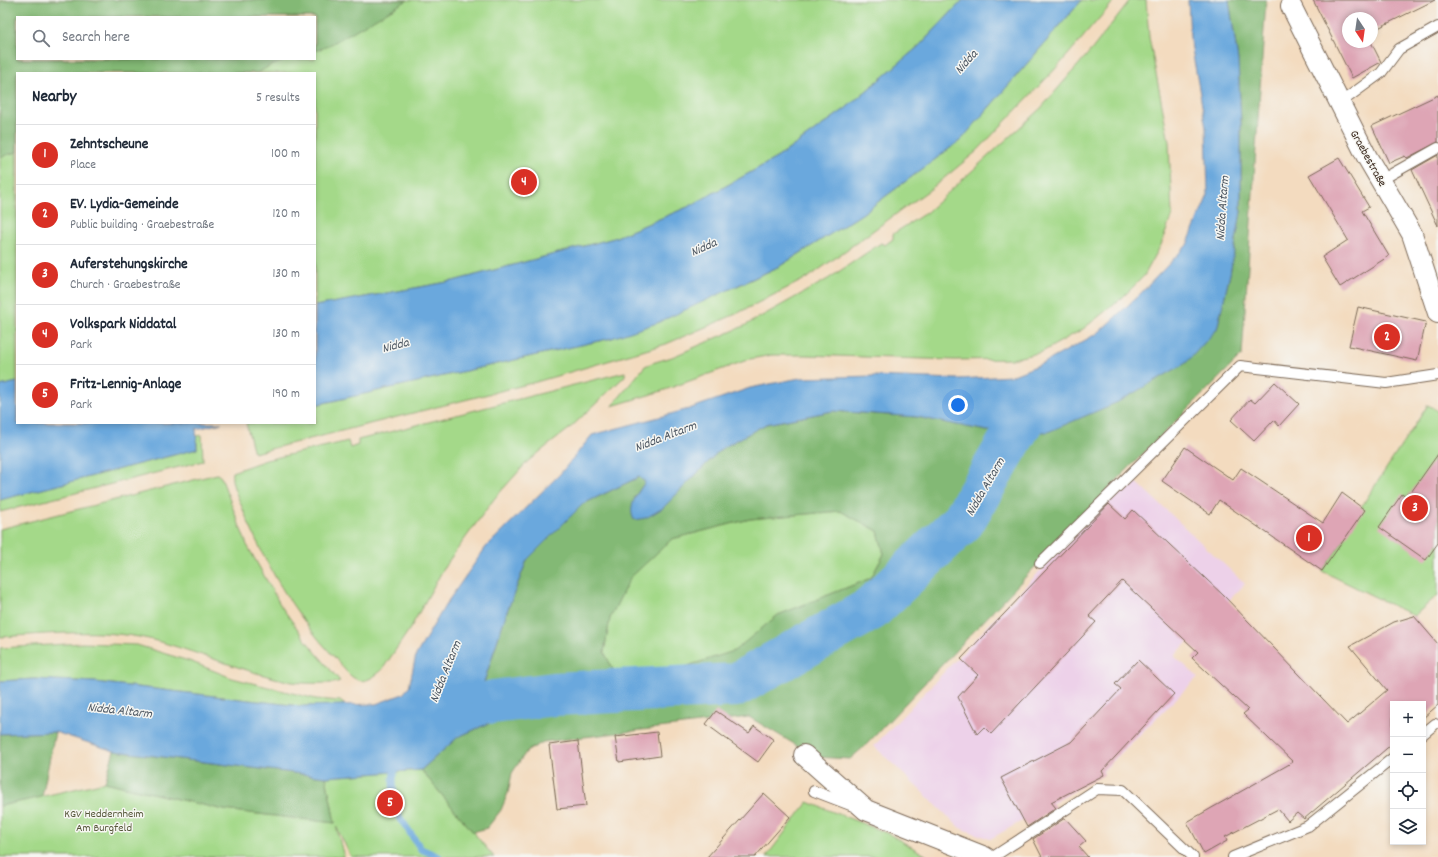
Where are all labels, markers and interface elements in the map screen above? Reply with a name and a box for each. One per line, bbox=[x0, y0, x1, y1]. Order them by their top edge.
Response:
north arrow bbox=[1342, 12, 1378, 48]
search box bbox=[16, 16, 316, 60]
icon: search bbox=[30, 27, 52, 49]
text: Search here bbox=[62, 27, 130, 49]
water label: Nidda bbox=[951, 46, 984, 79]
text: Nearby bbox=[32, 86, 76, 110]
text: 5 results bbox=[256, 89, 300, 108]
street label: Graebestraße bbox=[1345, 127, 1390, 190]
text: Zehntscheune bbox=[70, 134, 148, 156]
text: 1 bbox=[44, 145, 46, 164]
text: 100 m bbox=[271, 145, 300, 164]
text: Place bbox=[70, 156, 96, 175]
pin: 4 bbox=[511, 167, 537, 197]
water label: Nidda Altarm bbox=[1212, 174, 1235, 241]
text: EV. Lydia-Gemeinde bbox=[70, 194, 179, 216]
text: 2 bbox=[42, 205, 48, 224]
text: 120 m bbox=[272, 205, 300, 224]
text: Public building · Graebestraße bbox=[70, 216, 214, 235]
water label: Nidda bbox=[688, 234, 721, 262]
text: Auferstehungskirche bbox=[70, 254, 188, 276]
text: 3 bbox=[42, 265, 48, 284]
text: 130 m bbox=[272, 265, 300, 284]
text: Church · Graebestraße bbox=[70, 276, 181, 295]
text: Volkspark Niddatal bbox=[70, 314, 176, 336]
pin: 2 bbox=[1374, 322, 1400, 352]
text: 4 bbox=[42, 325, 48, 344]
text: 130 m bbox=[272, 325, 300, 344]
water label: Nidda bbox=[380, 334, 412, 359]
text: Park bbox=[70, 336, 92, 355]
text: Fritz-Lennig-Anlage bbox=[70, 374, 181, 396]
text: 5 bbox=[42, 385, 48, 404]
text: 190 m bbox=[272, 385, 300, 404]
your location bbox=[948, 395, 968, 415]
text: Park bbox=[70, 396, 92, 415]
water label: Nidda Altarm bbox=[632, 416, 701, 458]
water label: Nidda Altarm bbox=[962, 453, 1011, 520]
pin: 3 bbox=[1402, 493, 1428, 523]
pin: 1 bbox=[1296, 523, 1322, 553]
water label: Nidda Altarm bbox=[425, 637, 468, 706]
water label: Nidda Altarm bbox=[86, 699, 154, 724]
map controls bbox=[1390, 701, 1426, 845]
button: + bbox=[1390, 701, 1426, 737]
button: − bbox=[1390, 737, 1426, 773]
button: locate bbox=[1390, 773, 1426, 809]
pin: 5 bbox=[377, 788, 403, 818]
park label: KGV Heddernheim Am Burgfeld bbox=[64, 806, 144, 837]
button: layers bbox=[1390, 809, 1426, 845]

